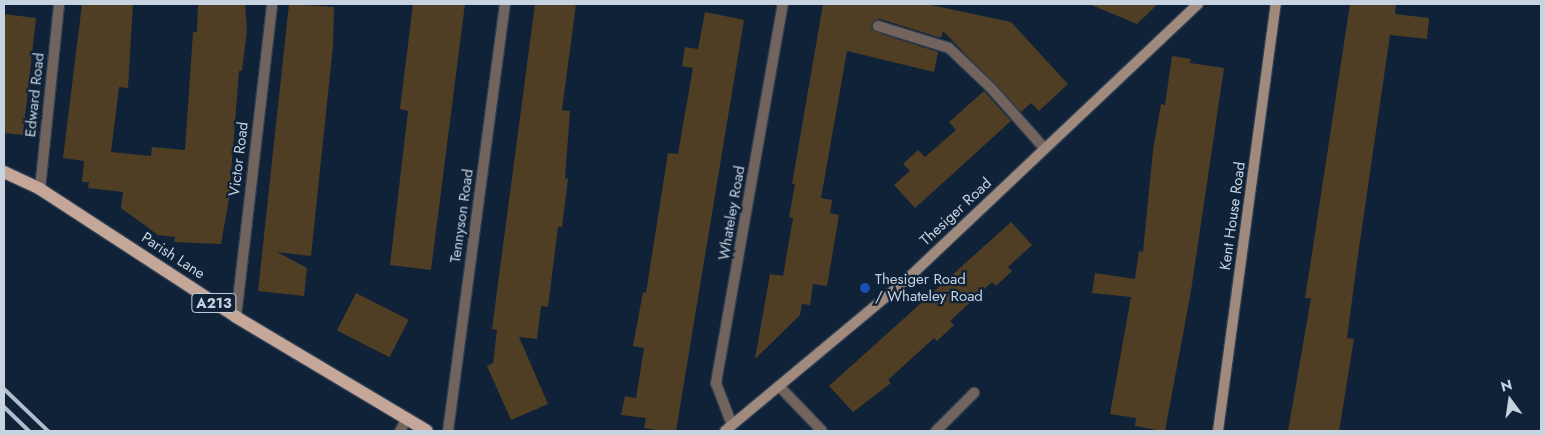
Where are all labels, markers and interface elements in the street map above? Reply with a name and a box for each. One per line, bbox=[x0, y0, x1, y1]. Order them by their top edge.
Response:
street label: Edward Road bbox=[22, 52, 48, 138]
street label: Victor Road bbox=[226, 121, 252, 197]
street label: Kent House Road bbox=[1216, 161, 1250, 271]
street label: Whateley Road bbox=[715, 164, 749, 262]
street label: Tennyson Road bbox=[447, 168, 477, 264]
street label: Thesiger Road bbox=[917, 174, 995, 250]
street label: Parish Lane bbox=[138, 229, 208, 283]
place label: Thesiger Road / Whateley Road bbox=[875, 270, 983, 305]
marker: Thesiger Road / Whateley Road bbox=[859, 282, 871, 294]
road number: A213 bbox=[190, 292, 238, 314]
text: N bbox=[1499, 374, 1514, 396]
north arrow bbox=[1485, 375, 1535, 425]

